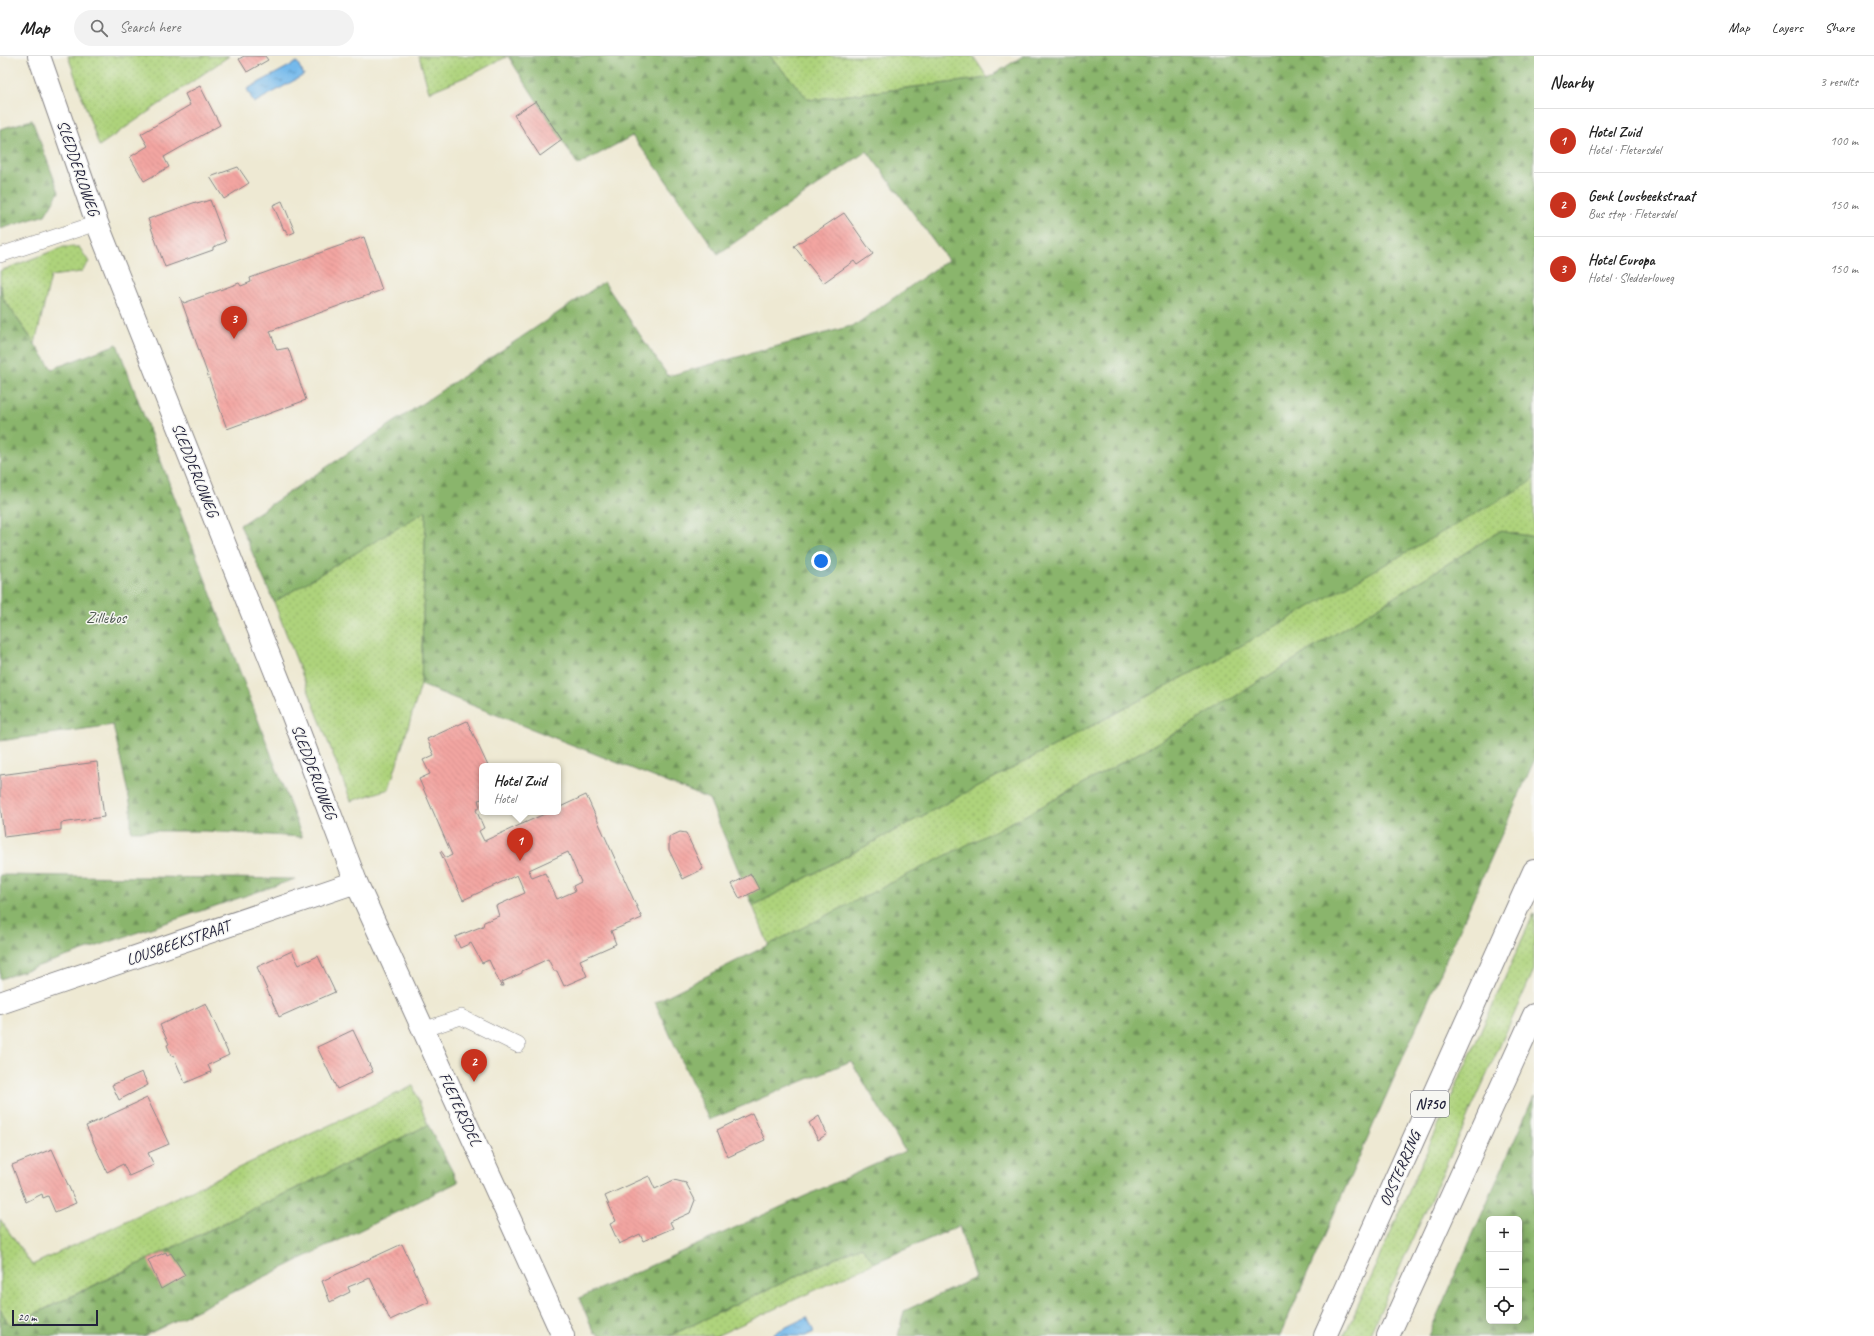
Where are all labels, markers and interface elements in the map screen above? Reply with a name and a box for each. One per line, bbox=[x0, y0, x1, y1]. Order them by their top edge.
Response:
search box bbox=[74, 10, 354, 46]
text: Map bbox=[20, 16, 50, 40]
icon: search bbox=[88, 17, 110, 39]
text: Search here bbox=[120, 18, 181, 37]
text: Map bbox=[1728, 19, 1750, 36]
text: Layers bbox=[1772, 19, 1803, 36]
text: Share bbox=[1825, 19, 1854, 36]
text: Nearby bbox=[1550, 72, 1593, 93]
text: 3 results bbox=[1820, 74, 1858, 90]
street label: SLEDDERLOWEG bbox=[52, 118, 104, 220]
text: Hotel Zuid bbox=[1588, 123, 1641, 142]
text: 1 bbox=[1560, 133, 1566, 149]
text: 100 m bbox=[1830, 133, 1858, 149]
text: Hotel · Fletersdel bbox=[1588, 142, 1661, 158]
text: Genk Lousbeekstraat bbox=[1588, 187, 1695, 206]
text: 2 bbox=[1560, 197, 1566, 213]
text: 150 m bbox=[1830, 197, 1858, 213]
text: Bus stop · Fletersdel bbox=[1588, 206, 1676, 222]
text: Hotel Europa bbox=[1588, 251, 1655, 270]
text: 3 bbox=[1560, 261, 1566, 277]
text: 150 m bbox=[1830, 261, 1858, 277]
text: Hotel · Sledderloweg bbox=[1588, 270, 1674, 286]
pin: 3 bbox=[221, 306, 247, 339]
street label: SLEDDERLOWEG bbox=[167, 420, 224, 522]
your location bbox=[811, 551, 831, 571]
park label: Zillebos bbox=[86, 608, 128, 628]
street label: SLEDDERLOWEG bbox=[287, 722, 342, 824]
popup bbox=[479, 763, 561, 815]
text: Hotel Zuid bbox=[494, 772, 546, 791]
text: Hotel bbox=[494, 791, 516, 807]
pin: 1 bbox=[507, 828, 533, 861]
street label: LOUSBEEKSTRAAT bbox=[124, 915, 236, 970]
pin: 2 bbox=[461, 1049, 487, 1082]
street label: FLETERSDEL bbox=[434, 1069, 486, 1150]
road number: N750 bbox=[1411, 1091, 1449, 1117]
street label: OOSTERRING bbox=[1375, 1127, 1426, 1209]
map controls bbox=[1486, 1216, 1522, 1324]
button: + bbox=[1486, 1216, 1522, 1252]
button: − bbox=[1486, 1252, 1522, 1288]
button: locate bbox=[1486, 1288, 1522, 1324]
scale bar bbox=[12, 1308, 98, 1327]
text: 20 m bbox=[18, 1310, 37, 1324]

